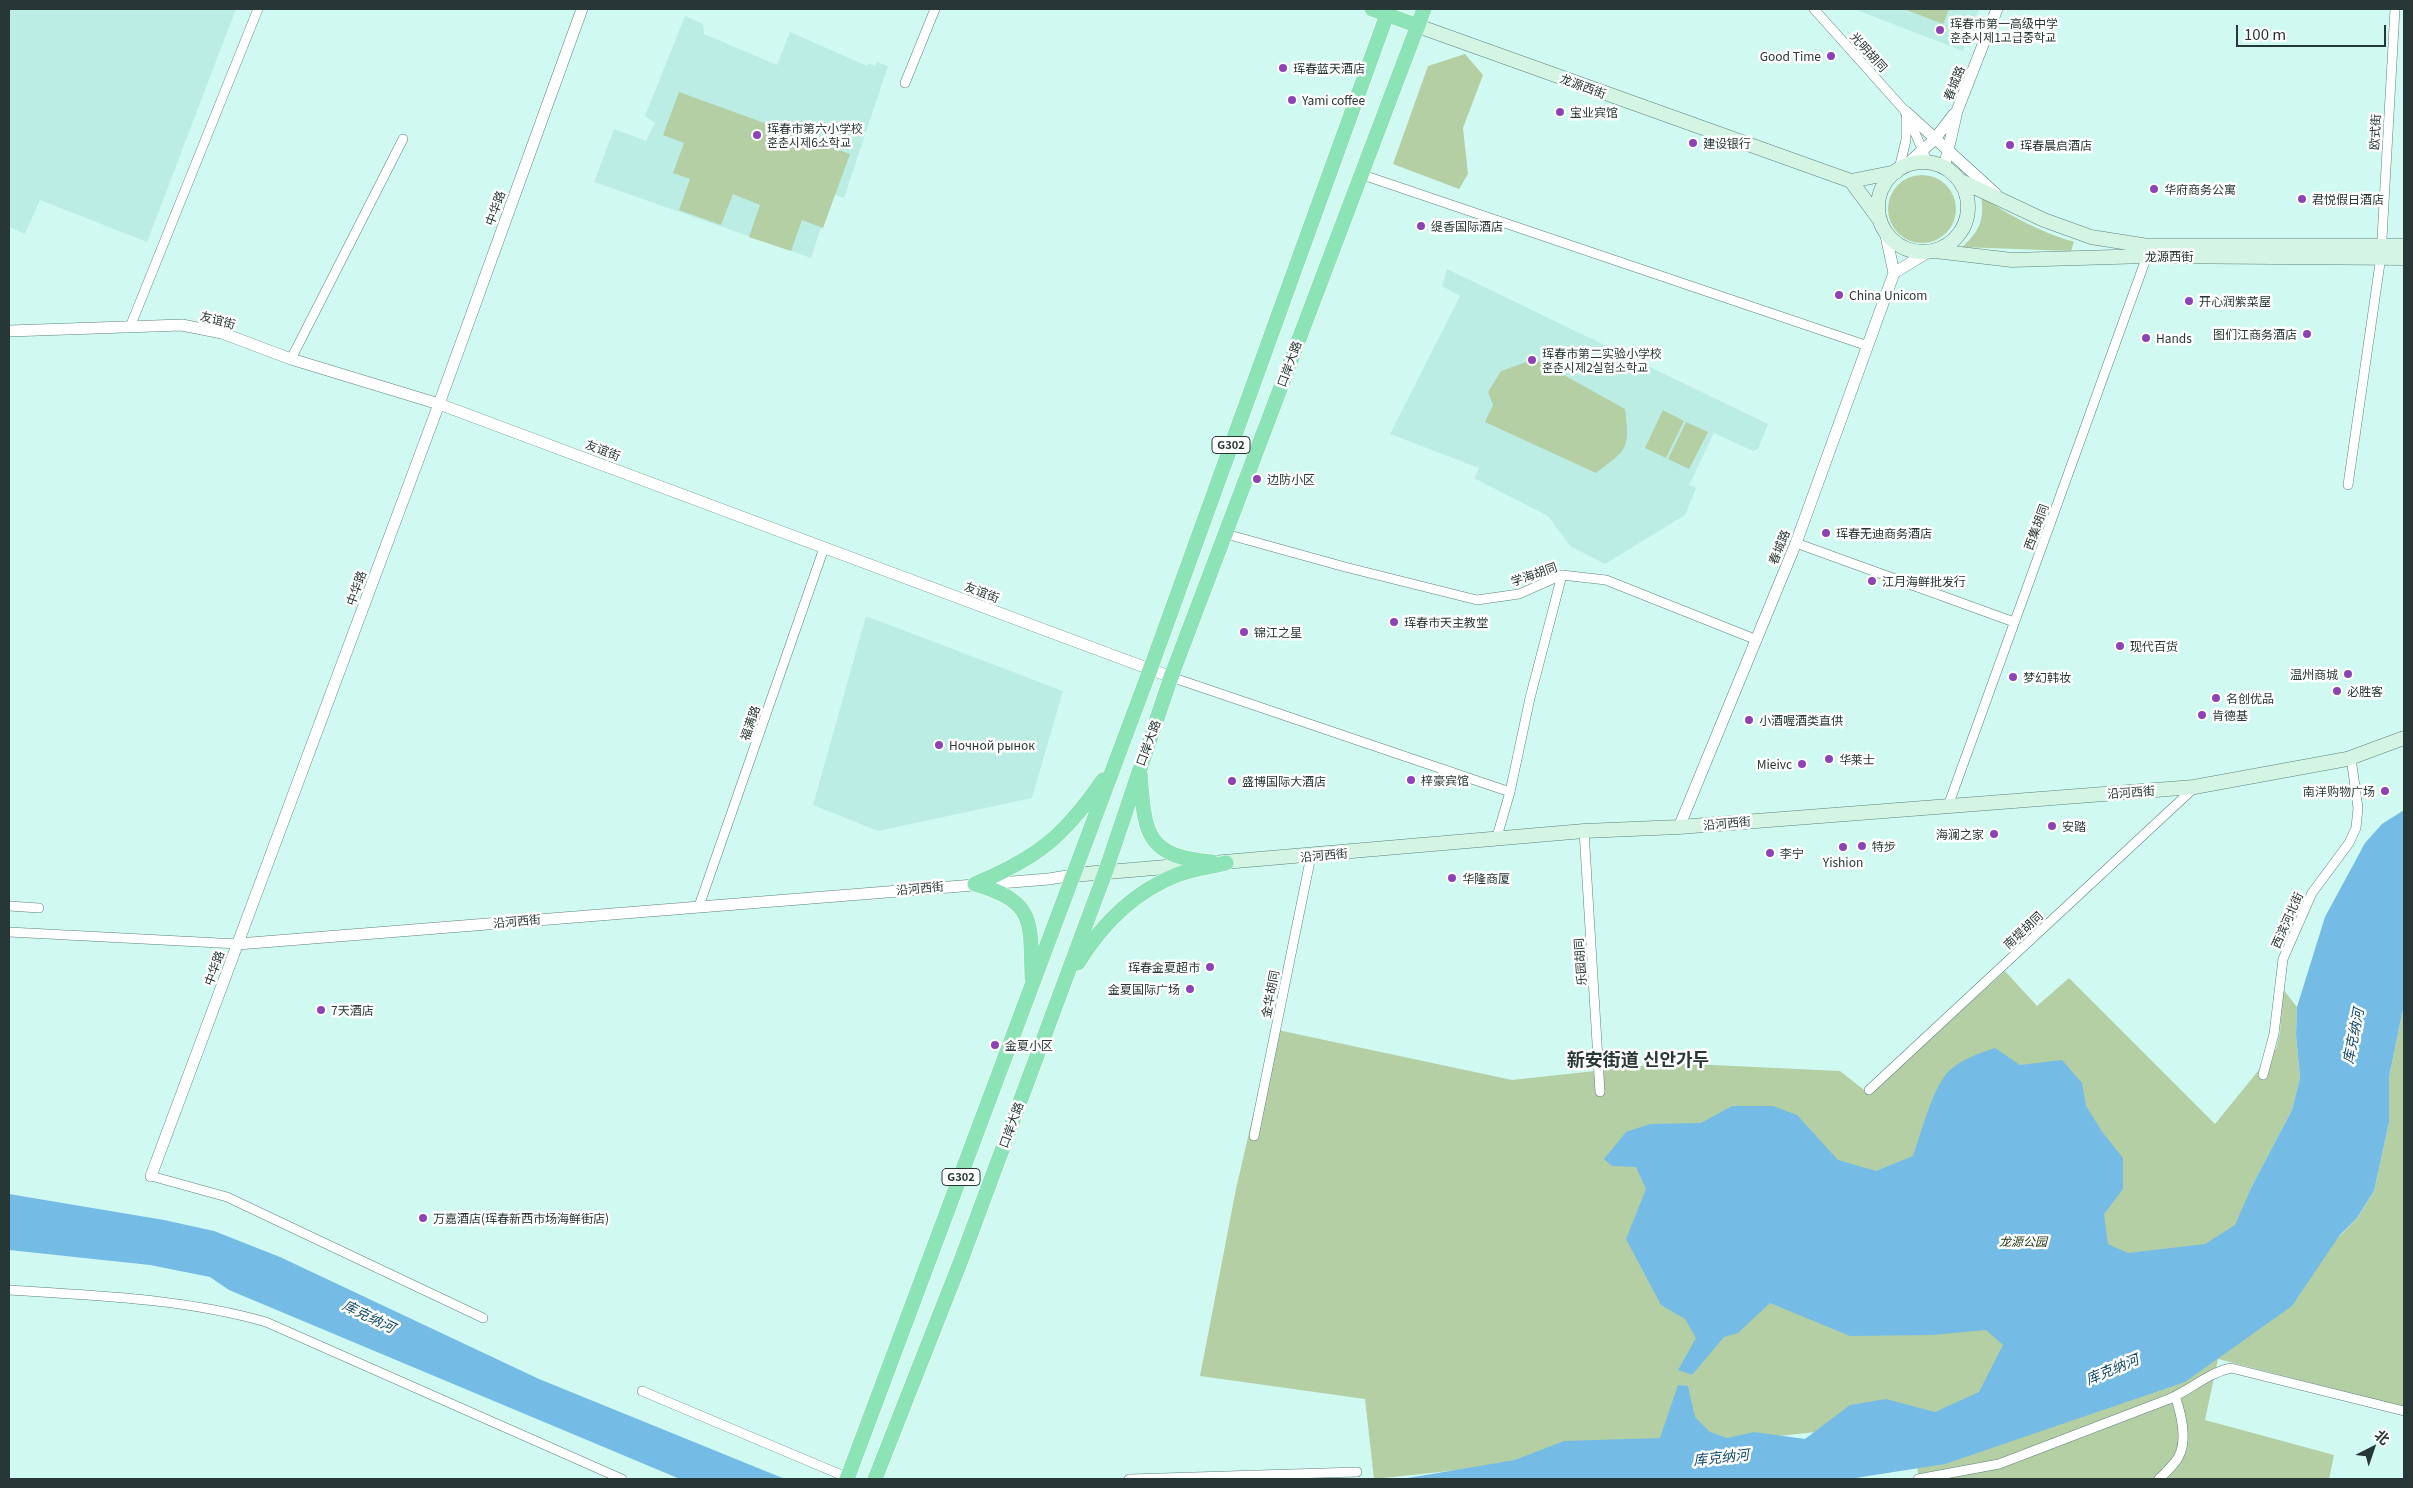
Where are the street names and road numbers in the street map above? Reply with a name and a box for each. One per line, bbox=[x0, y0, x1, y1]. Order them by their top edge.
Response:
street label: 光明胡同 bbox=[1848, 29, 1890, 75]
street label: 春城路 bbox=[1941, 64, 1967, 102]
street label: 龙源西街 bbox=[1558, 71, 1608, 101]
street label: 欧式街 bbox=[2367, 114, 2383, 150]
street label: 中华路 bbox=[482, 189, 508, 227]
street label: 龙源西街 bbox=[2145, 249, 2193, 263]
street label: 友谊街 bbox=[199, 308, 237, 332]
street label: 口岸大路 bbox=[1274, 339, 1304, 389]
road number: G302 bbox=[1212, 436, 1250, 454]
street label: 友谊街 bbox=[584, 437, 622, 463]
street label: 西集胡同 bbox=[2021, 502, 2051, 552]
street label: 春城路 bbox=[1766, 528, 1792, 566]
street label: 学海胡同 bbox=[1509, 559, 1559, 589]
street label: 中华路 bbox=[343, 569, 369, 607]
street label: 友谊街 bbox=[963, 579, 1001, 605]
street label: 福满路 bbox=[737, 704, 763, 742]
street label: 口岸大路 bbox=[1133, 718, 1163, 768]
street label: 沿河西街 bbox=[2107, 783, 2155, 801]
street label: 沿河西街 bbox=[1702, 814, 1752, 832]
street label: 沿河西街 bbox=[1299, 846, 1349, 864]
street label: 沿河西街 bbox=[895, 879, 945, 897]
street label: 西滨河北街 bbox=[2268, 890, 2306, 950]
street label: 南堤胡同 bbox=[2001, 908, 2045, 952]
street label: 沿河西街 bbox=[492, 912, 542, 930]
street label: 乐园胡同 bbox=[1571, 938, 1589, 986]
street label: 中华路 bbox=[201, 949, 227, 987]
street label: 金华胡同 bbox=[1258, 969, 1282, 1019]
street label: 口岸大路 bbox=[996, 1100, 1026, 1150]
road number: G302 bbox=[942, 1168, 980, 1186]

